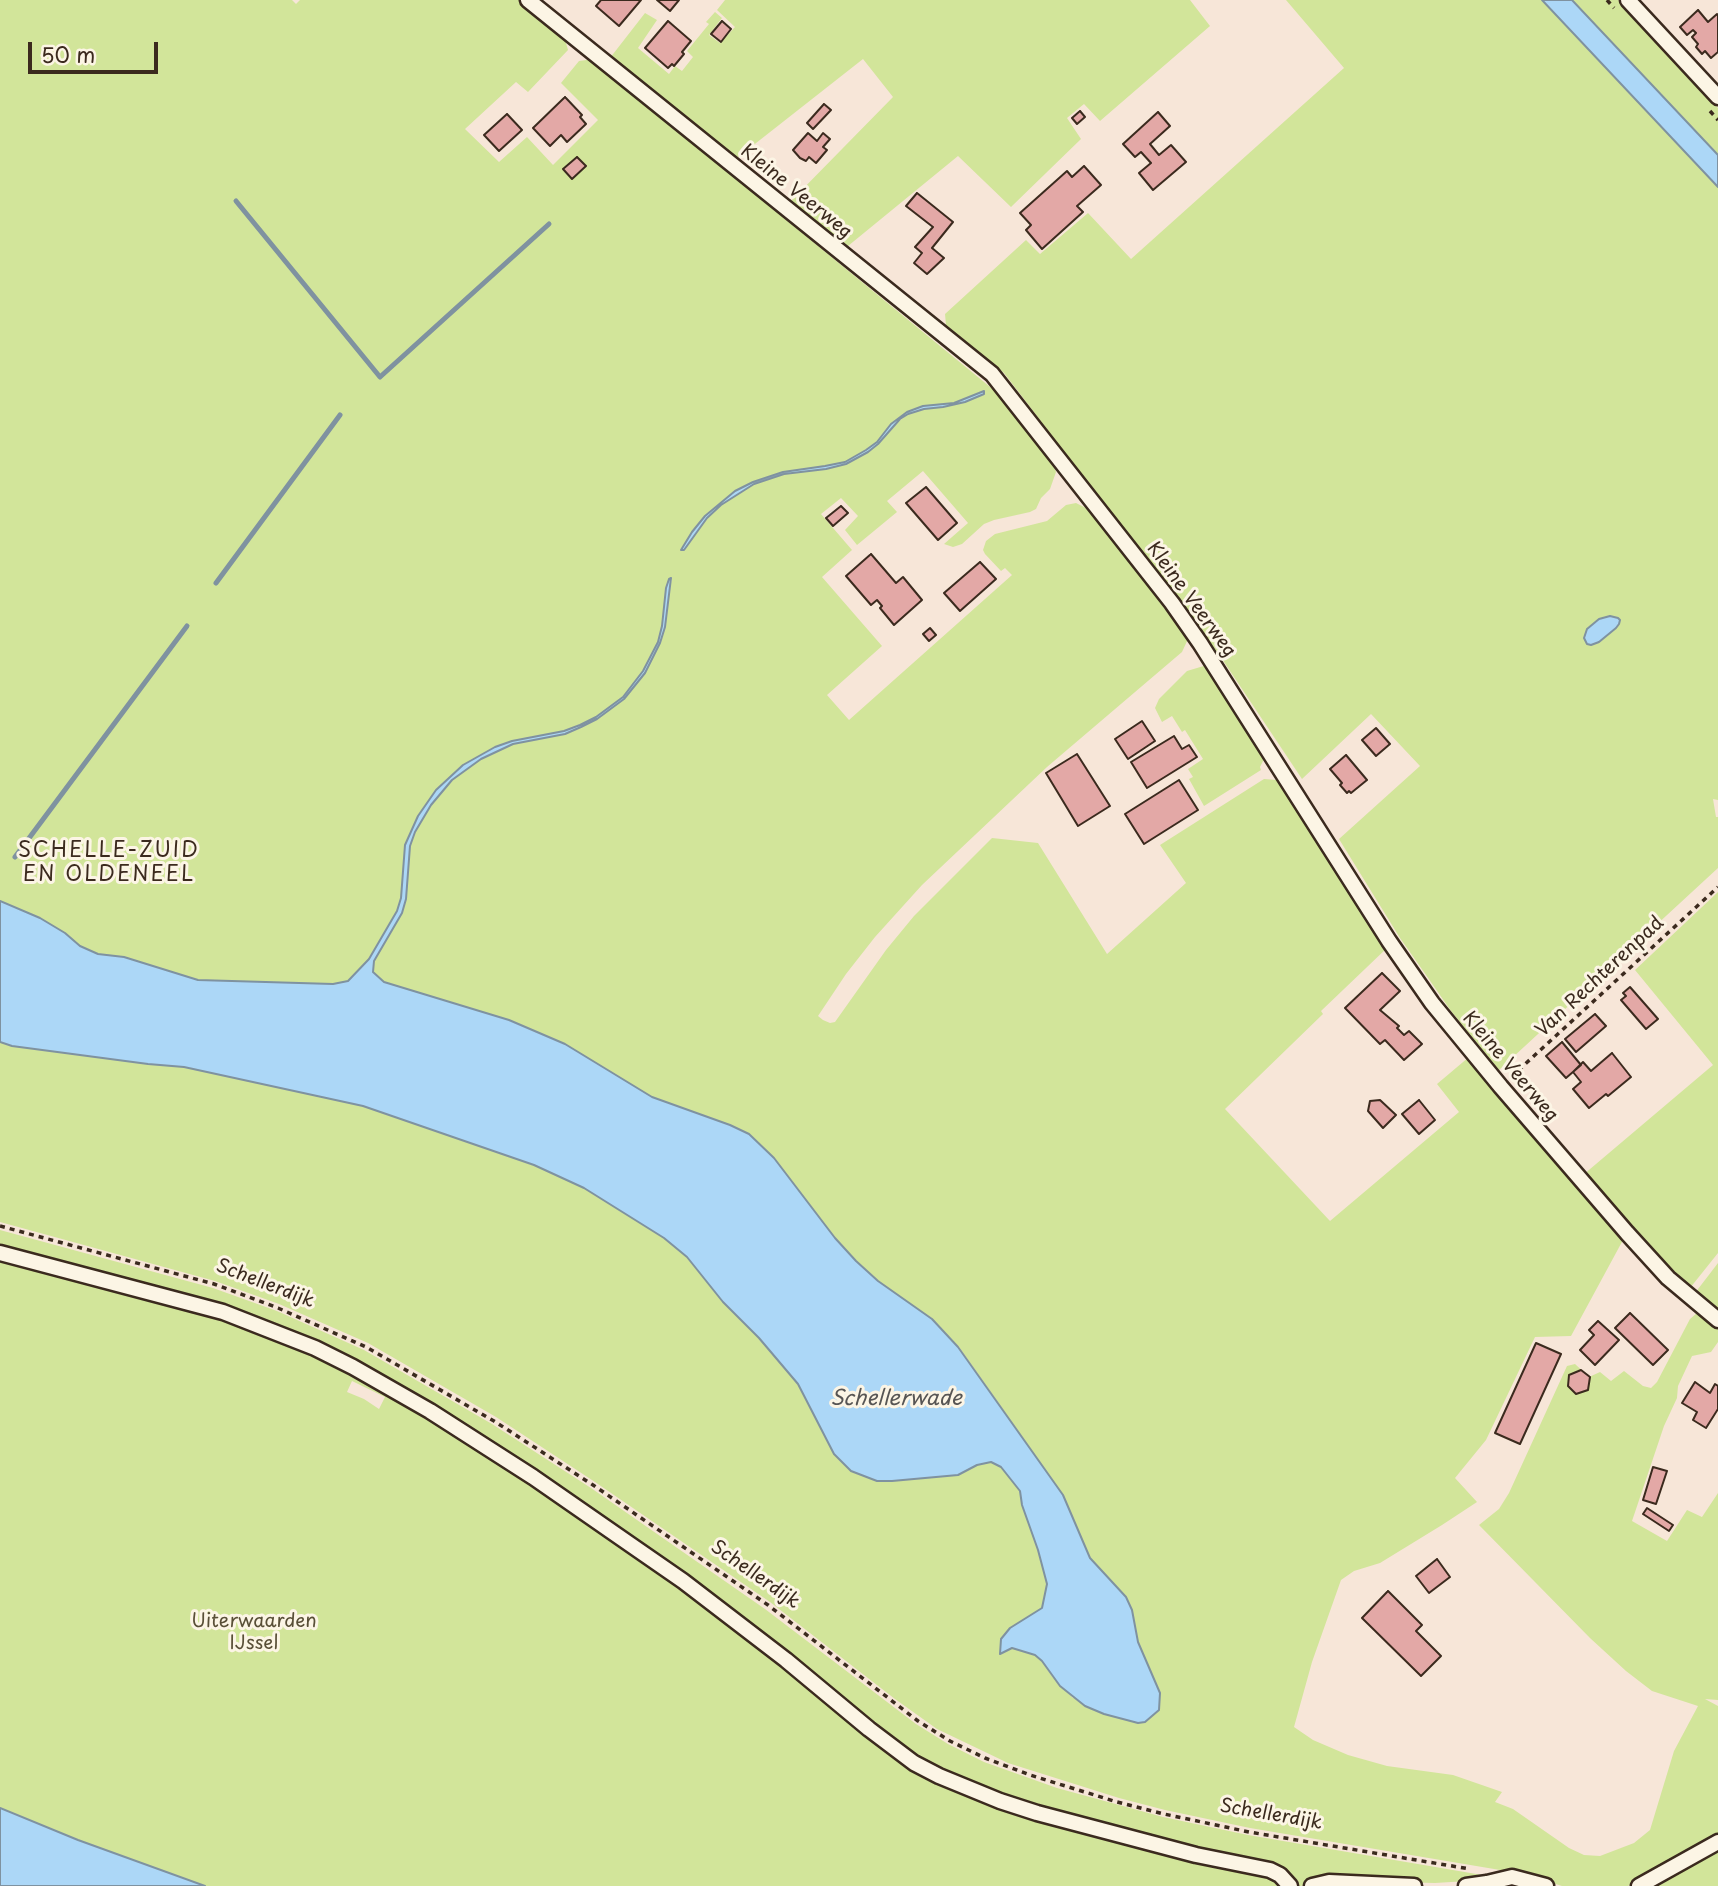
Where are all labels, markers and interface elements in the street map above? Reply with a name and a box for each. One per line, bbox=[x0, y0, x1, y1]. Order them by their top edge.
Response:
scale bar bbox=[32, 28, 161, 72]
text: 50 m bbox=[41, 38, 95, 70]
street label: Kleine Veerweg bbox=[736, 140, 856, 244]
street label: Kleine Veerweg bbox=[1142, 538, 1240, 662]
district label: SCHELLE-ZUID EN OLDENEEL bbox=[20, 838, 198, 888]
street label: Van Rechterenpad bbox=[1531, 912, 1669, 1042]
street label: Kleine Veerweg bbox=[1457, 1007, 1563, 1127]
street label: Schellerdijk bbox=[213, 1255, 317, 1313]
water label: Schellerwade bbox=[830, 1386, 962, 1412]
street label: Schellerdijk bbox=[706, 1536, 804, 1614]
park label: Uiterwaarden IJssel bbox=[191, 1611, 317, 1655]
street label: Schellerdijk bbox=[1218, 1795, 1324, 1835]

